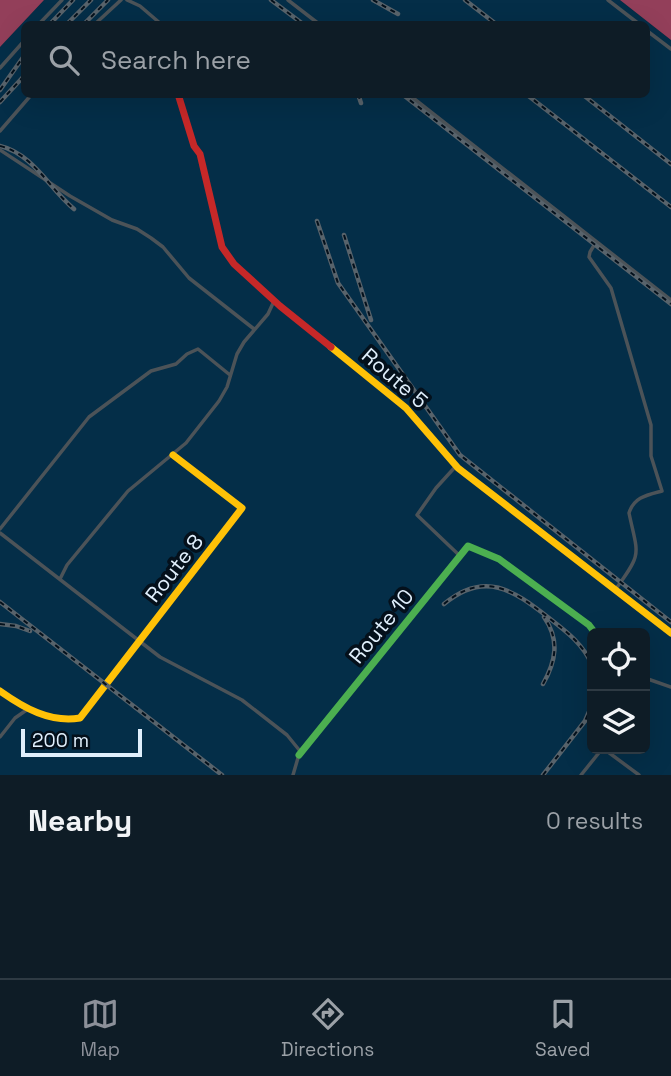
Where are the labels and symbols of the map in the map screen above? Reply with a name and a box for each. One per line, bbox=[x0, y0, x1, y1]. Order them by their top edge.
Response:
street label: Route 5 bbox=[356, 342, 434, 414]
street label: Route 8 bbox=[139, 528, 209, 608]
street label: Route 10 bbox=[343, 583, 419, 669]
scale bar bbox=[21, 726, 142, 758]

